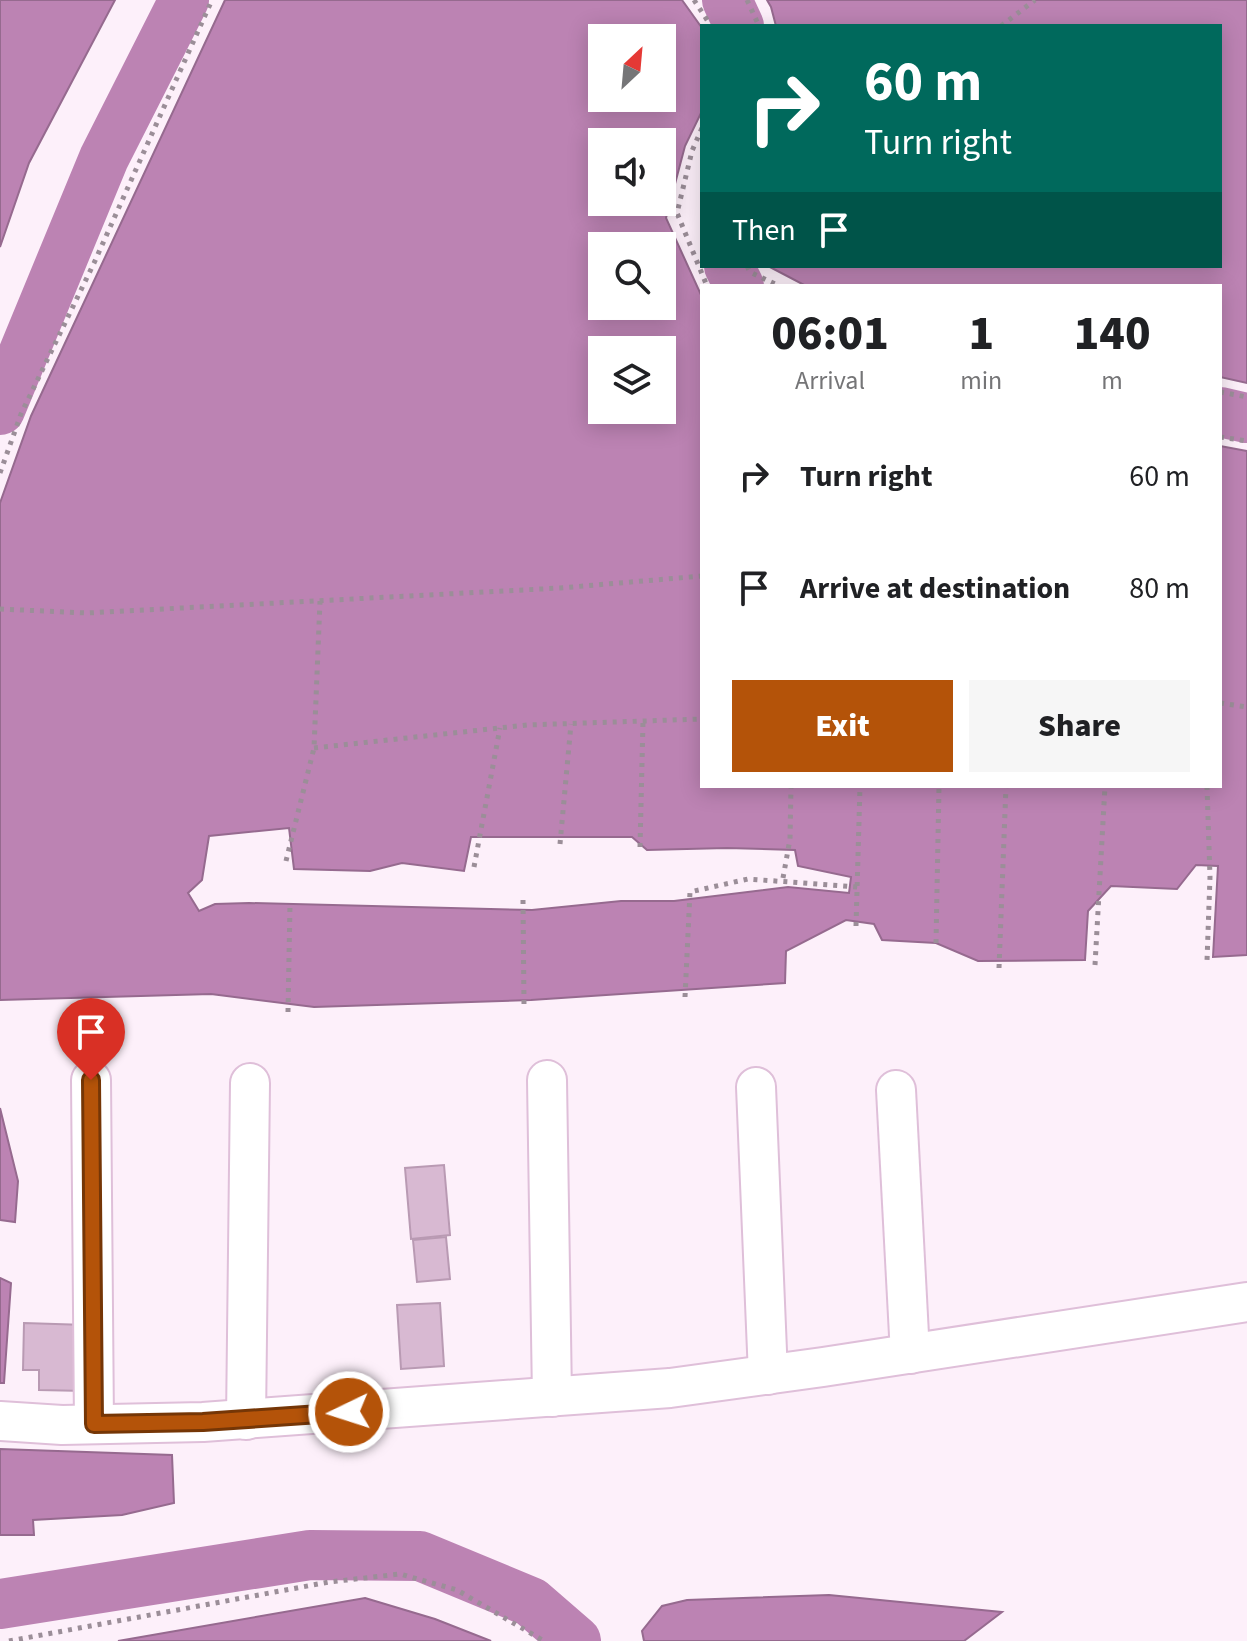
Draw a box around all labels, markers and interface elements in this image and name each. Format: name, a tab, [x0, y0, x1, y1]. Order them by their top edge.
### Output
north arrow	[588, 24, 676, 112]
map controls	[588, 24, 676, 424]
text: 60 m	[864, 43, 982, 122]
icon: right	[732, 56, 836, 160]
text: Turn right	[864, 117, 1012, 168]
button: sound	[588, 128, 676, 216]
icon: arrive	[812, 208, 856, 252]
text: Then	[732, 209, 796, 252]
button: search	[588, 232, 676, 320]
text: 06:01	[771, 300, 889, 368]
text: 1	[968, 300, 994, 368]
text: 140	[1074, 300, 1151, 368]
button: layers	[588, 336, 676, 424]
text: Arrival	[795, 362, 865, 399]
text: min	[960, 362, 1002, 399]
text: m	[1101, 362, 1123, 399]
icon: right	[732, 454, 776, 498]
text: Turn right	[800, 455, 932, 498]
text: 60 m	[1129, 455, 1190, 498]
icon: arrive	[732, 566, 776, 610]
text: Arrive at destination	[800, 567, 1070, 610]
text: 80 m	[1129, 567, 1190, 610]
button: Exit	[732, 680, 953, 772]
button: Share	[969, 680, 1190, 772]
pin	[57, 998, 125, 1080]
icon: arrive	[69, 1010, 113, 1054]
position arrow	[307, 1370, 391, 1454]

